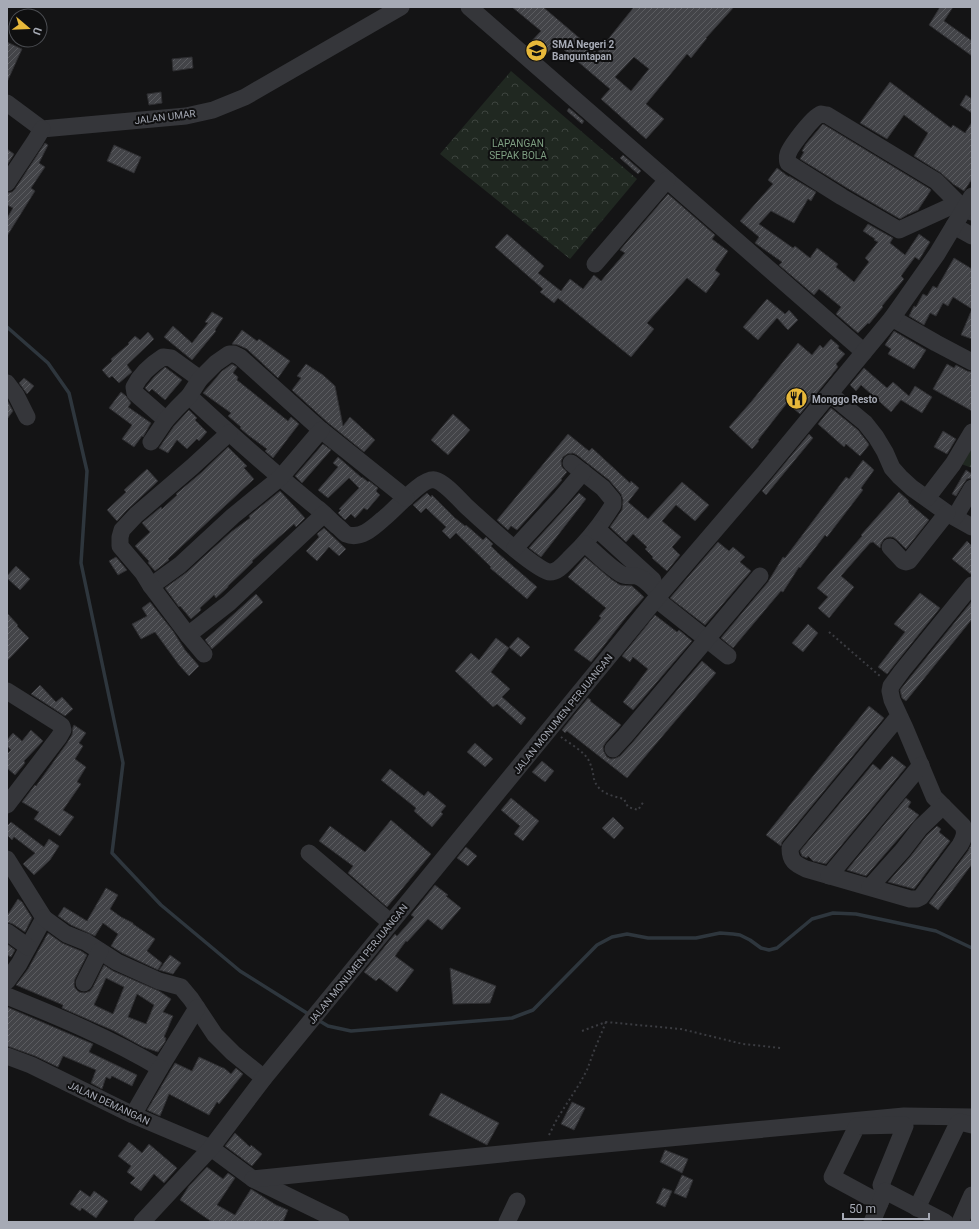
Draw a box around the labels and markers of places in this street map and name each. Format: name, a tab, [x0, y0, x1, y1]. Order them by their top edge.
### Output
school or university icon: SMA Negeri 2 Banguntapan	[524, 37, 550, 63]
place label: SMA Negeri 2 Banguntapan	[552, 39, 615, 62]
restaurant icon: Monggo Resto	[783, 386, 809, 412]
place label: Monggo Resto	[812, 394, 878, 405]

